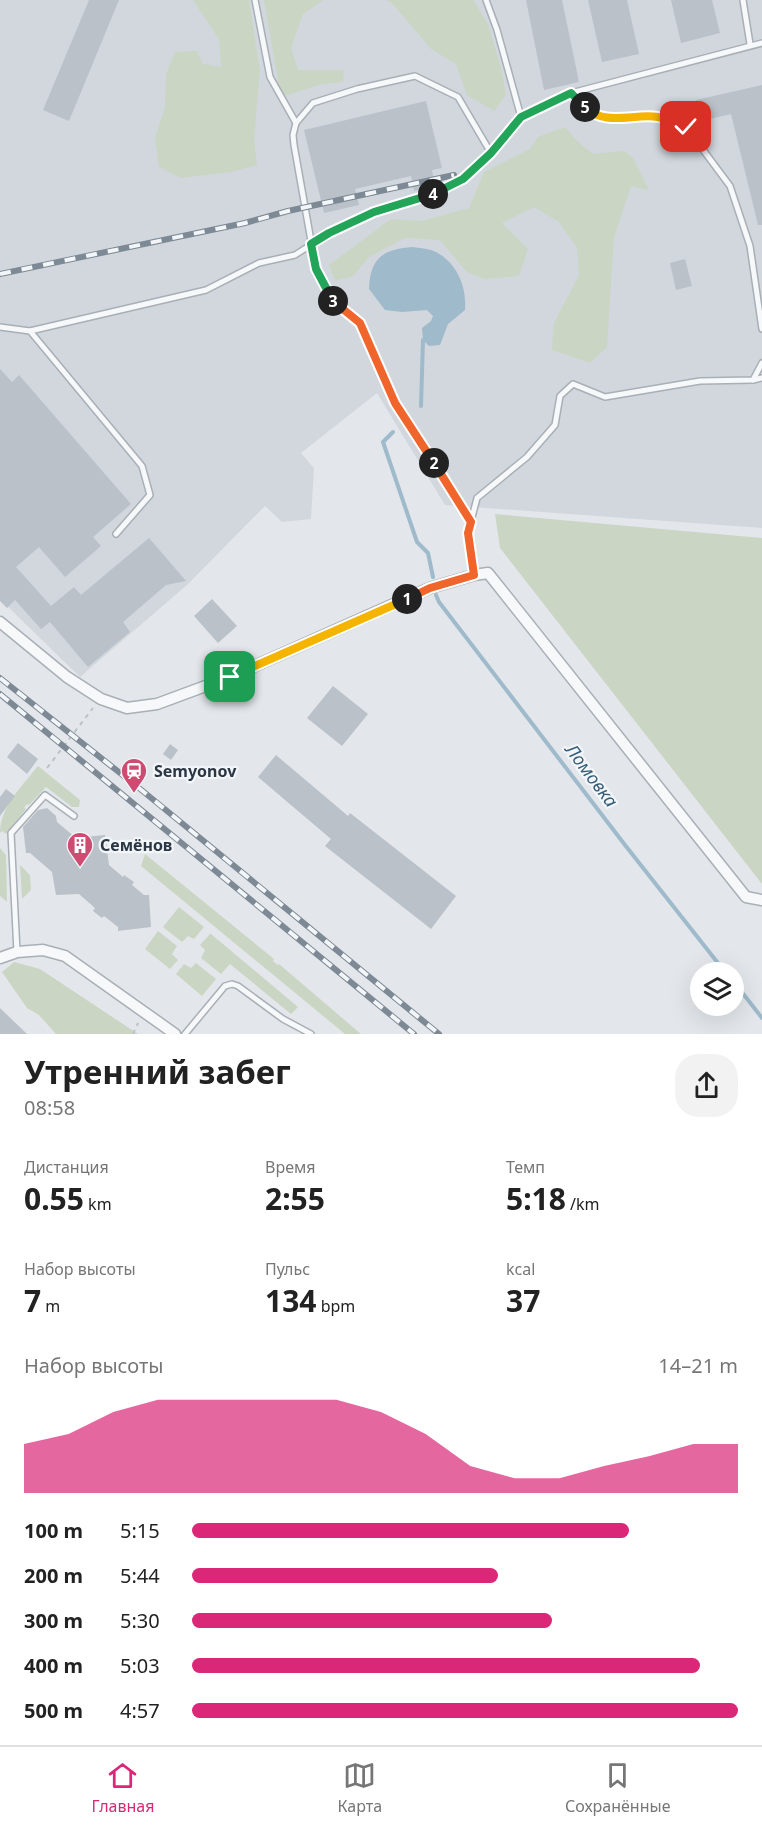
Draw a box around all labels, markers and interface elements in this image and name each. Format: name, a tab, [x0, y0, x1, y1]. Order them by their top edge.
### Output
pin: 5	[570, 92, 600, 122]
text: 5	[580, 96, 590, 118]
pin	[660, 101, 711, 152]
icon: check	[669, 110, 702, 143]
pin: 4	[418, 179, 448, 209]
text: 4	[428, 183, 438, 205]
pin: 3	[318, 286, 348, 316]
text: 3	[328, 290, 338, 312]
pin: 2	[419, 448, 449, 478]
text: 2	[429, 452, 439, 474]
pin: 1	[392, 584, 422, 614]
text: 1	[402, 588, 412, 610]
pin	[204, 651, 255, 702]
icon: arrive	[213, 660, 246, 693]
water label: Ломовка	[560, 737, 624, 812]
station icon: Semyonov	[119, 756, 149, 794]
place label: Semyonov	[154, 760, 237, 782]
building icon: Семёнов	[65, 830, 95, 868]
place label: Семёнов	[100, 834, 172, 856]
map controls	[690, 962, 744, 1016]
button: layers	[690, 962, 744, 1016]
text: Утренний забег	[24, 1049, 291, 1094]
button: share	[675, 1054, 738, 1117]
text: 08:58	[24, 1094, 75, 1121]
text: Дистанция	[24, 1156, 109, 1178]
text: Время	[265, 1156, 315, 1178]
text: Темп	[506, 1156, 545, 1178]
text: 0.55	[24, 1178, 84, 1219]
text: 2:55	[265, 1178, 325, 1219]
text: 5:18	[506, 1178, 566, 1219]
text: km	[84, 1193, 112, 1215]
text: /km	[566, 1193, 600, 1215]
text: Набор высоты	[24, 1258, 136, 1280]
text: Пульс	[265, 1258, 310, 1280]
text: kcal	[506, 1258, 535, 1280]
text: 7	[24, 1280, 41, 1321]
text: 134	[265, 1280, 316, 1321]
text: 37	[506, 1280, 540, 1321]
text: m	[41, 1295, 60, 1317]
text: bpm	[316, 1295, 355, 1317]
text: Набор высоты	[24, 1352, 163, 1379]
text: 14–21 m	[658, 1352, 738, 1379]
text: 100 m	[24, 1517, 83, 1544]
text: 5:15	[120, 1517, 160, 1544]
text: 200 m	[24, 1562, 83, 1589]
text: 5:44	[120, 1562, 160, 1589]
text: 300 m	[24, 1607, 83, 1634]
text: 5:30	[120, 1607, 160, 1634]
text: 400 m	[24, 1652, 83, 1679]
text: 5:03	[120, 1652, 160, 1679]
text: 500 m	[24, 1697, 83, 1724]
text: 4:57	[120, 1697, 160, 1724]
tab: Главная	[91, 1759, 154, 1817]
tab: Карта	[337, 1759, 382, 1817]
tab: Сохранённые	[565, 1759, 670, 1817]

